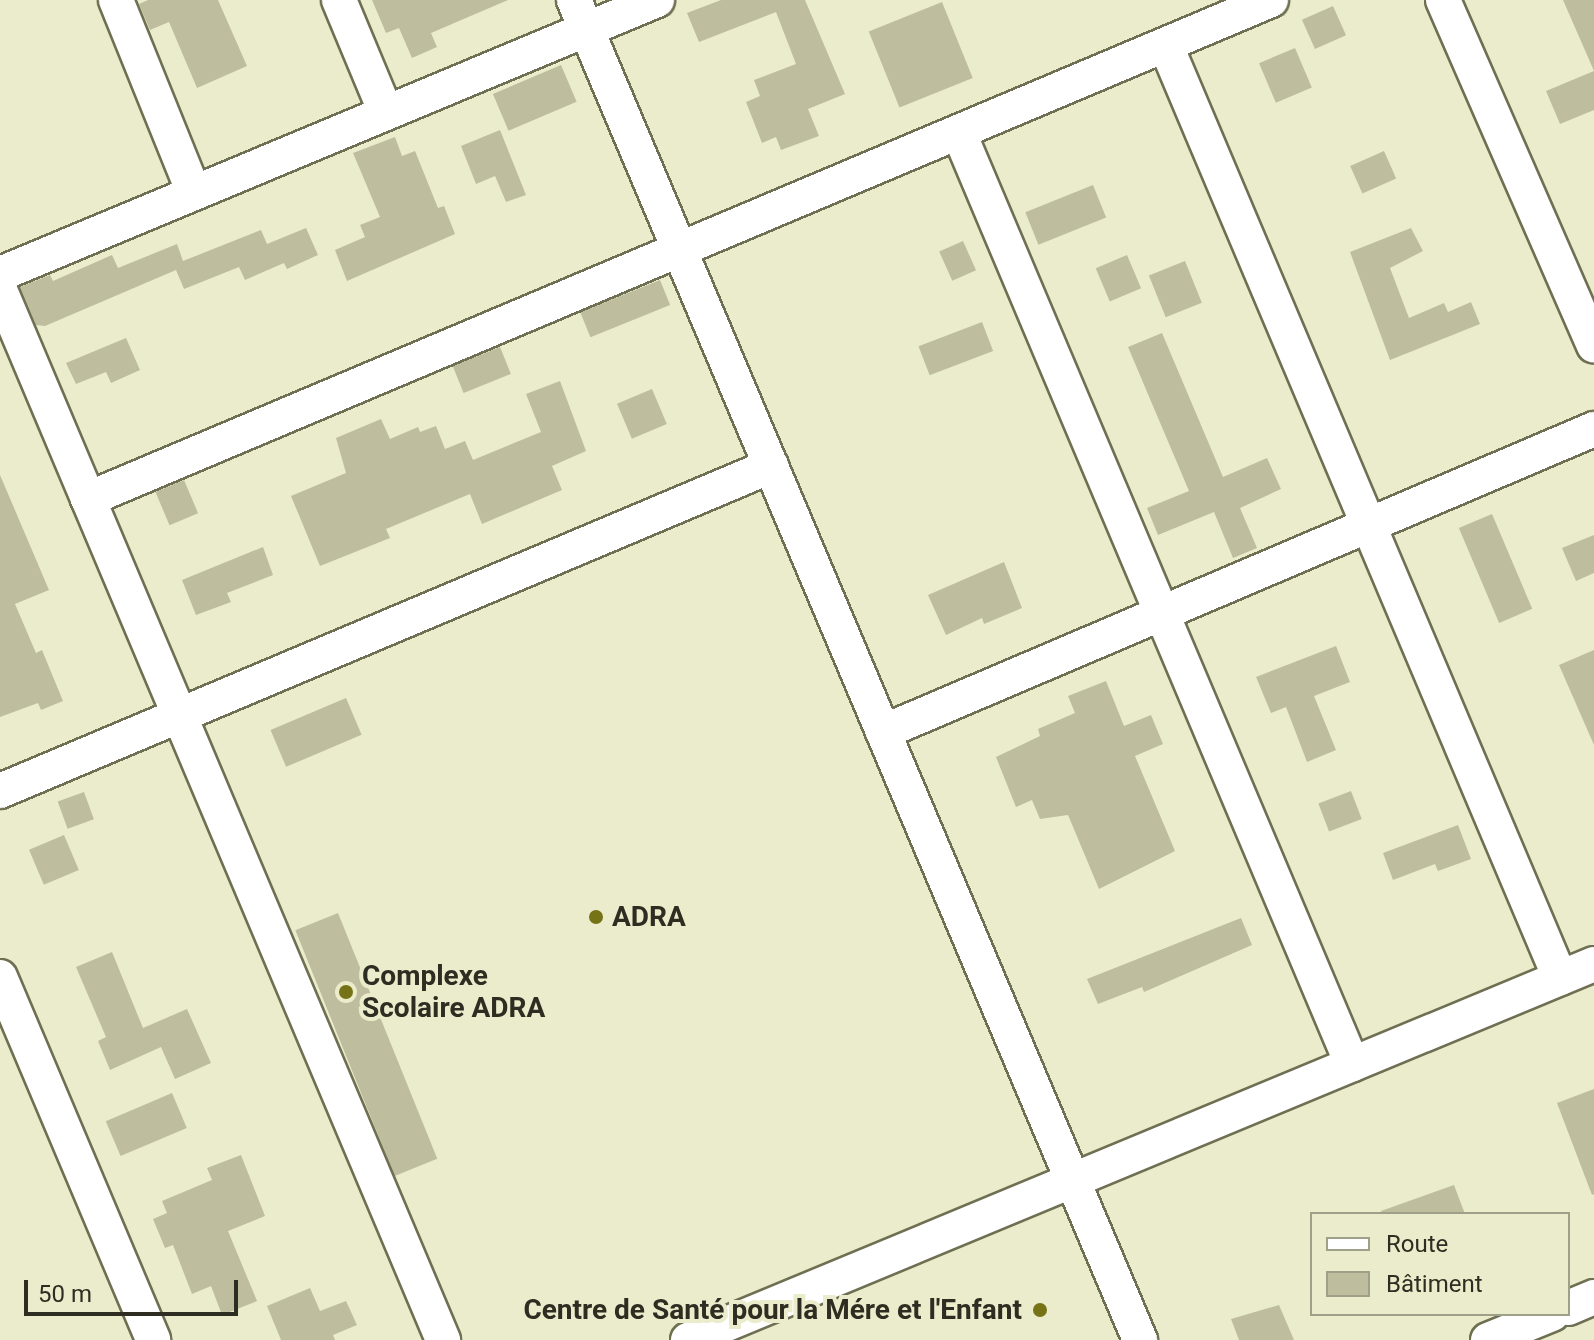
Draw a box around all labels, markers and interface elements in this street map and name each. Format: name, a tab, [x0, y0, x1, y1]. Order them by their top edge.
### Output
place label: ADRA	[612, 900, 686, 934]
marker: ADRA	[587, 908, 605, 926]
place label: Complexe Scolaire ADRA	[362, 959, 545, 1025]
marker: Complexe Scolaire ADRA	[337, 983, 355, 1001]
legend	[1310, 1212, 1570, 1316]
text: Route	[1386, 1230, 1448, 1258]
scale bar	[28, 1264, 242, 1314]
text: Bâtiment	[1386, 1270, 1483, 1298]
text: 50 m	[38, 1280, 92, 1308]
place label: Centre de Santé pour la Mére et l'Enfant	[523, 1293, 1022, 1327]
marker: Centre de Santé pour la Mére et l'Enfant	[1029, 1299, 1051, 1321]

